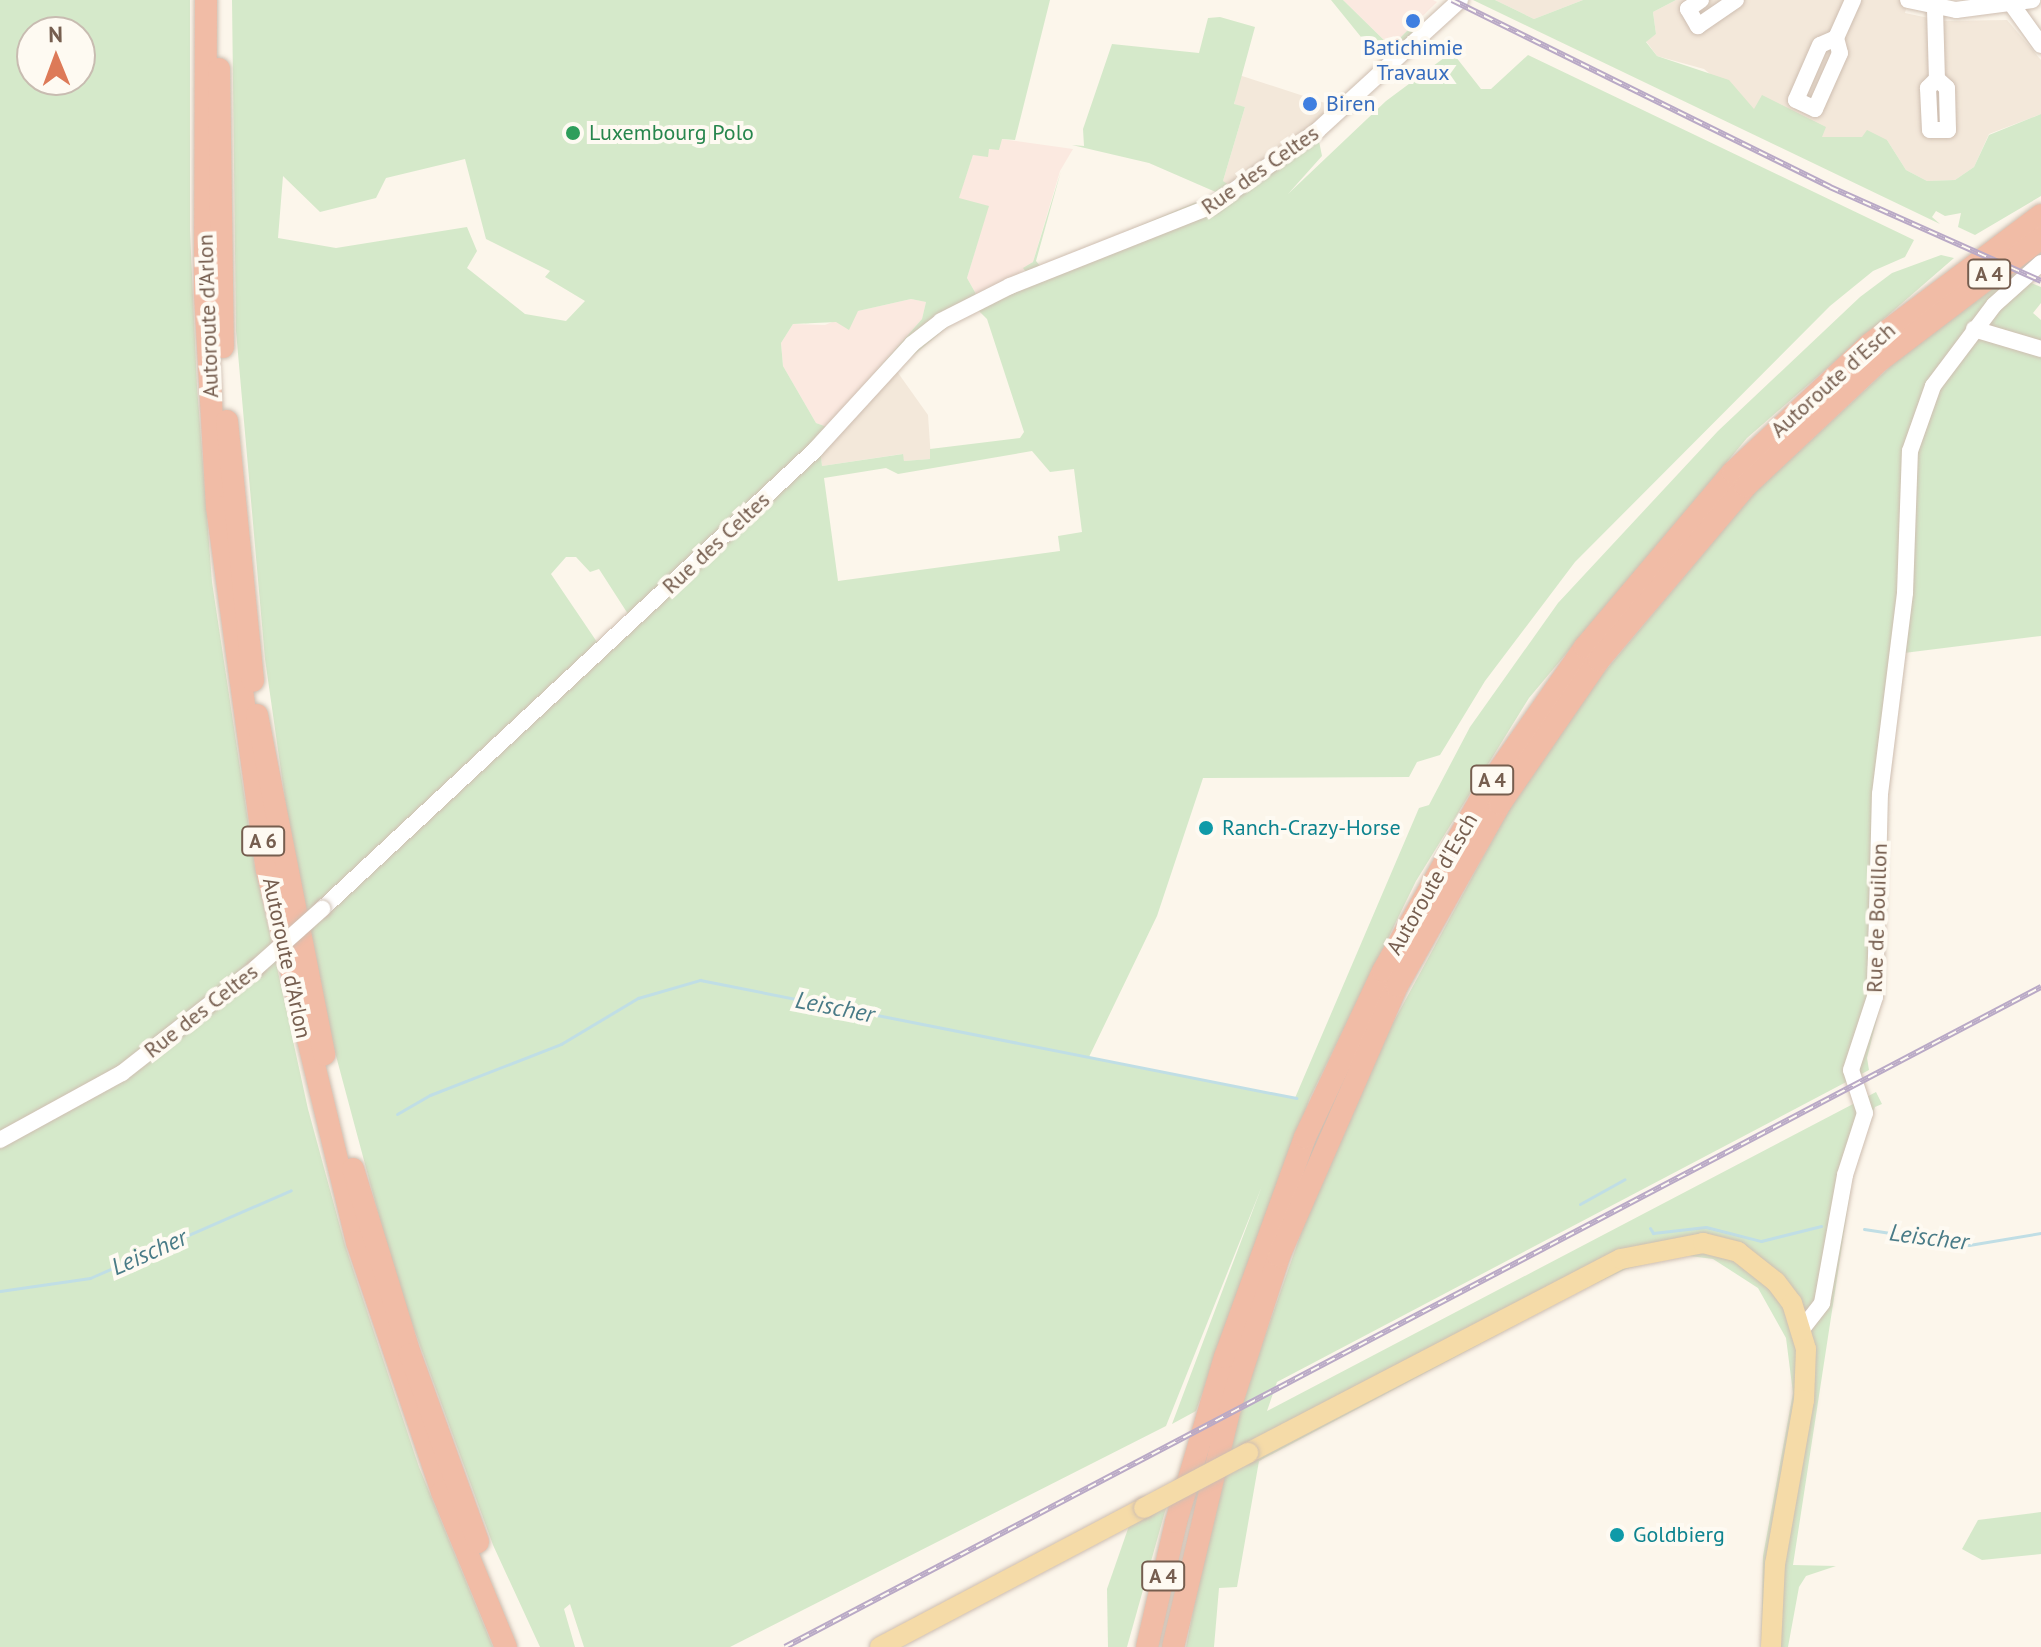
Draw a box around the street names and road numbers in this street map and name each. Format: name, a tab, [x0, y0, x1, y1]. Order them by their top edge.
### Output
street label: Rue des Celtes	[1196, 120, 1324, 220]
street label: Autoroute d'Arlon	[192, 234, 224, 398]
road number: A 4	[1965, 258, 2013, 290]
street label: Autoroute d'Esch	[1765, 317, 1901, 443]
street label: Rue des Celtes	[657, 487, 775, 599]
road number: A 4	[1468, 764, 1516, 796]
street label: Autoroute d'Esch	[1381, 809, 1483, 959]
road number: A 6	[239, 825, 287, 857]
street label: Rue de Bouillon	[1861, 843, 1893, 993]
street label: Autoroute d'Arlon	[257, 875, 317, 1041]
street label: Rue des Celtes	[139, 958, 263, 1064]
road number: A 4	[1139, 1560, 1187, 1592]

